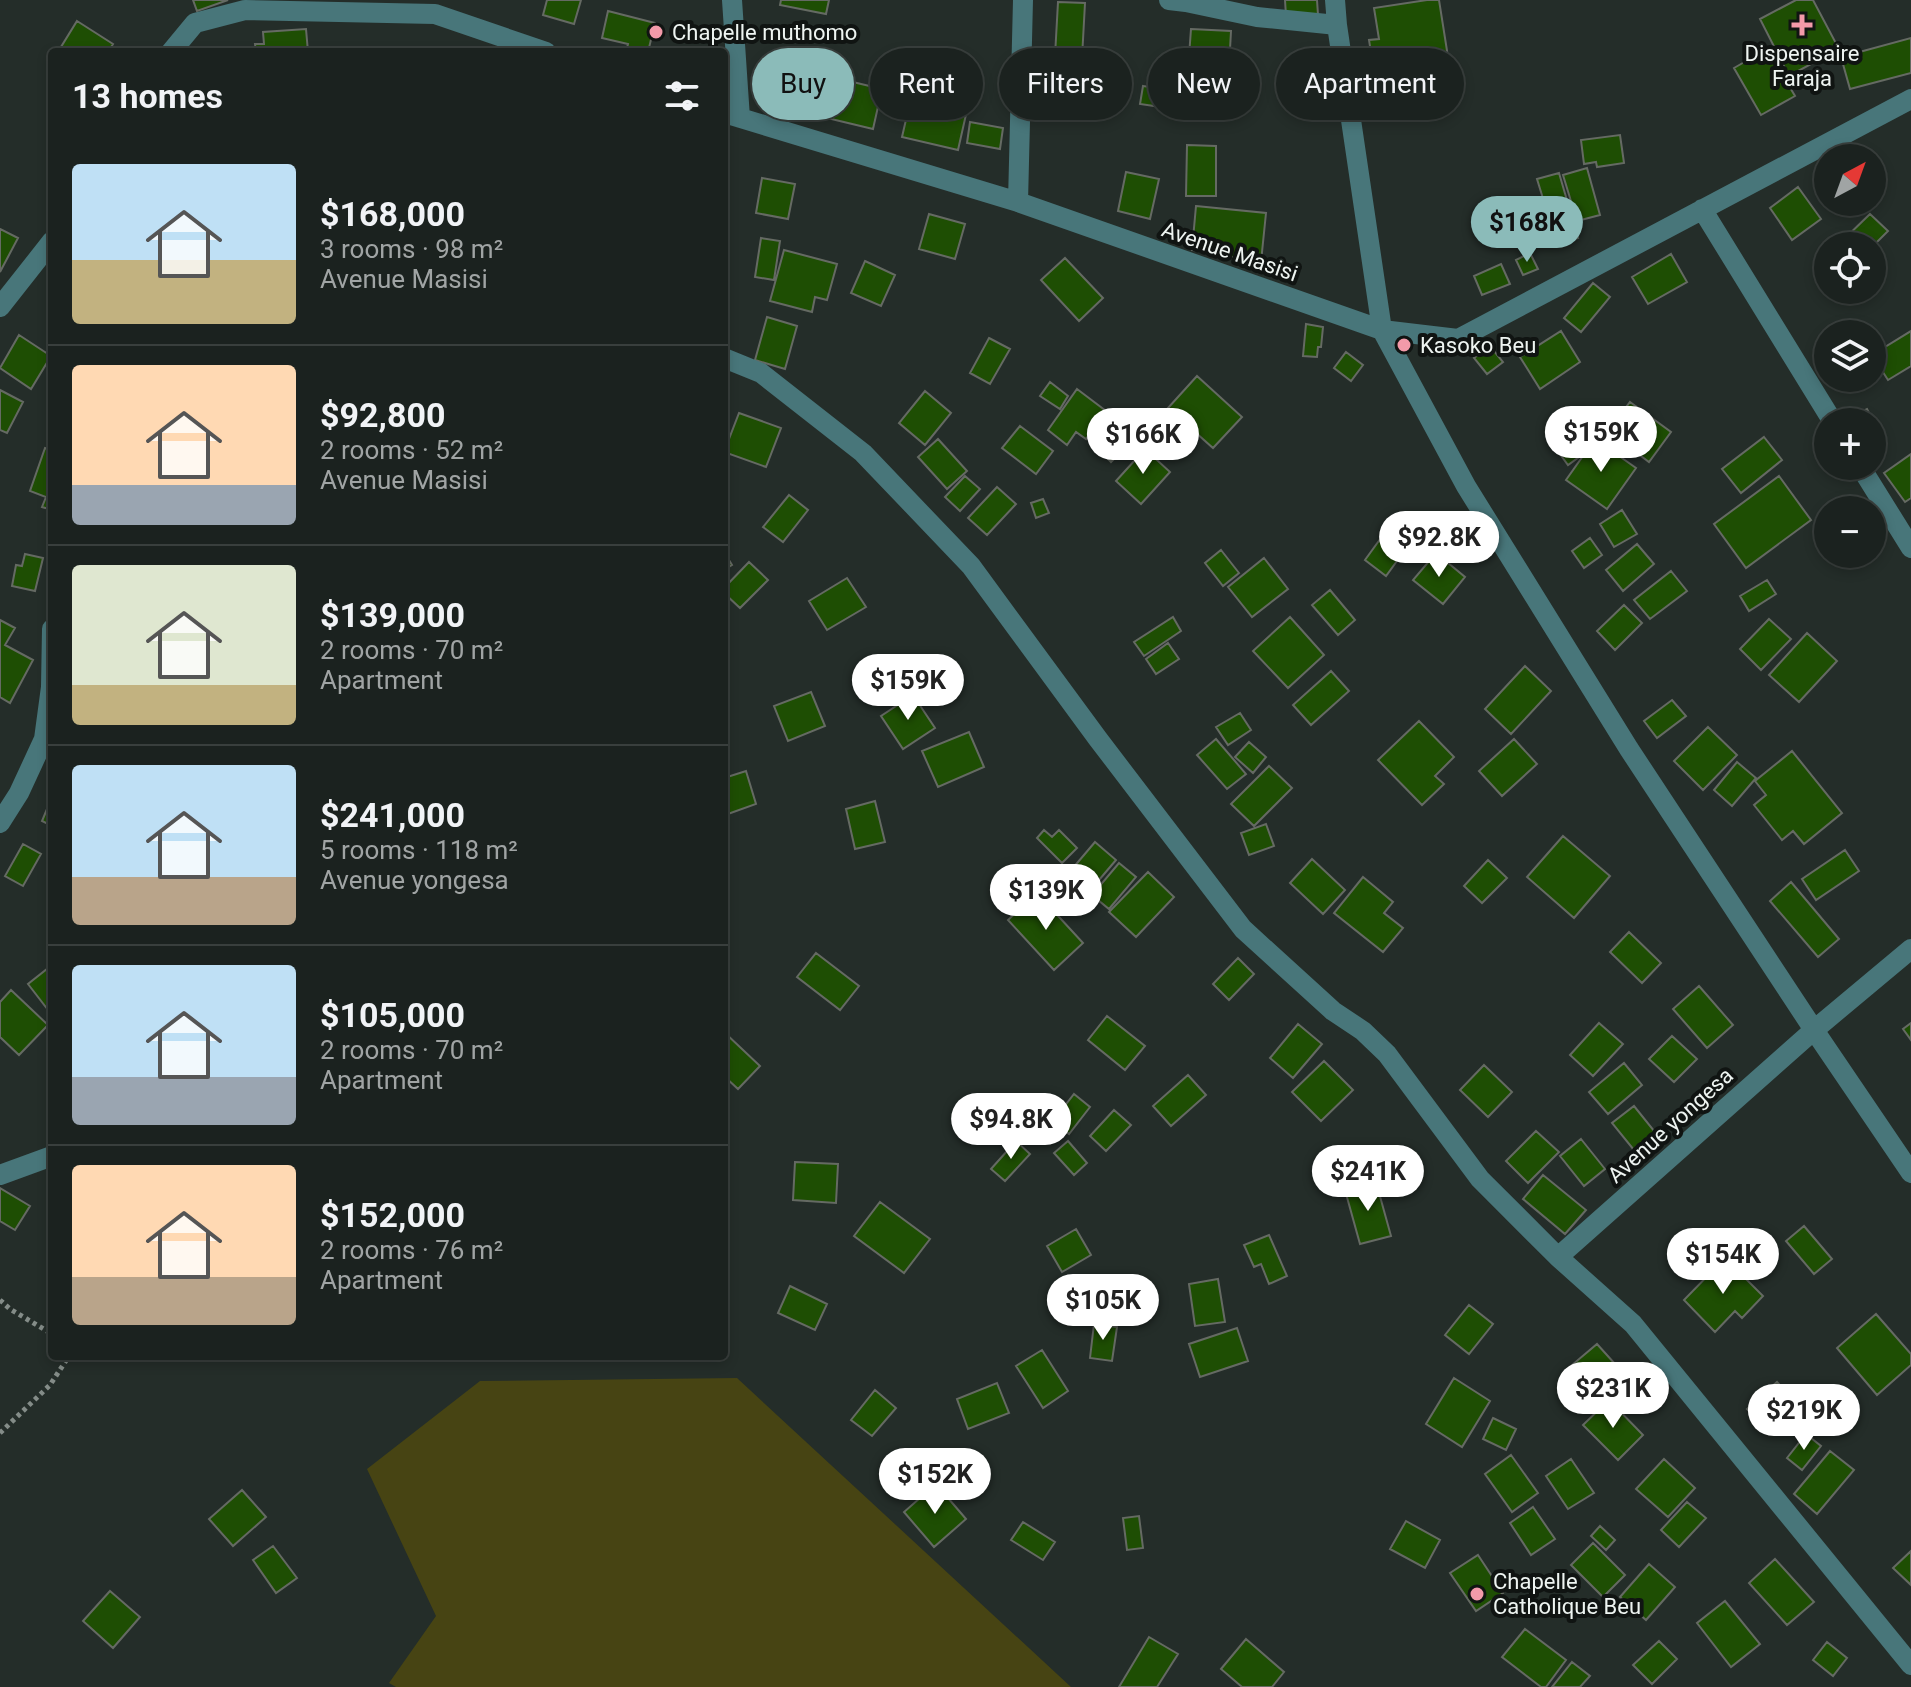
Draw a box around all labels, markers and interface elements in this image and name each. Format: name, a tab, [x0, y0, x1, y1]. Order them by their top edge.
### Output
marker: Dispensaire Faraja	[1791, 14, 1813, 36]
place label: Chapelle muthomo	[672, 20, 857, 45]
marker: Chapelle muthomo	[647, 23, 665, 41]
place label: Dispensaire Faraja	[1745, 41, 1859, 91]
chip: Buy	[752, 48, 854, 120]
chip: Rent	[870, 48, 983, 120]
chip: Filters	[999, 48, 1132, 120]
chip: New	[1148, 48, 1260, 120]
chip: Apartment	[1276, 48, 1464, 120]
icon: filters	[660, 74, 704, 118]
text: 13 homes	[72, 76, 223, 116]
north arrow	[1814, 144, 1886, 216]
map controls	[1814, 144, 1886, 568]
text: $168,000	[320, 194, 465, 234]
icon: home	[136, 196, 232, 292]
pin: $168K	[1471, 196, 1583, 264]
text: $168K	[1489, 207, 1565, 237]
street label: Avenue Masisi	[1159, 217, 1301, 286]
button: locate	[1814, 232, 1886, 304]
text: 3 rooms · 98 m²	[320, 234, 503, 264]
text: Avenue Masisi	[320, 264, 488, 294]
button: layers	[1814, 320, 1886, 392]
place label: Kasoko Beu	[1420, 333, 1536, 358]
marker: Kasoko Beu	[1395, 336, 1413, 354]
text: $92,800	[320, 395, 445, 435]
icon: home	[136, 397, 232, 493]
pin: $159K	[1545, 406, 1657, 474]
pin: $166K	[1087, 408, 1199, 476]
button: +	[1814, 408, 1886, 480]
text: $159K	[1563, 417, 1639, 447]
text: $166K	[1105, 419, 1181, 449]
text: 2 rooms · 52 m²	[320, 435, 503, 465]
text: Avenue Masisi	[320, 465, 488, 495]
button: −	[1814, 496, 1886, 568]
pin: $92.8K	[1374, 511, 1504, 579]
text: $92.8K	[1397, 522, 1481, 552]
text: $139,000	[320, 595, 465, 635]
icon: home	[136, 597, 232, 693]
text: 2 rooms · 70 m²	[320, 635, 503, 665]
pin: $159K	[852, 654, 964, 722]
text: Apartment	[320, 665, 443, 695]
text: $159K	[870, 665, 946, 695]
text: $241,000	[320, 795, 465, 835]
icon: home	[136, 797, 232, 893]
text: 5 rooms · 118 m²	[320, 835, 518, 865]
pin: $139K	[990, 864, 1102, 932]
text: Avenue yongesa	[320, 865, 509, 895]
text: $139K	[1008, 875, 1084, 905]
text: $105,000	[320, 995, 465, 1035]
icon: home	[136, 997, 232, 1093]
text: 2 rooms · 70 m²	[320, 1035, 503, 1065]
street label: Avenue yongesa	[1603, 1063, 1738, 1188]
text: Apartment	[320, 1065, 443, 1095]
pin: $94.8K	[946, 1093, 1076, 1161]
text: $94.8K	[969, 1104, 1053, 1134]
pin: $241K	[1312, 1145, 1424, 1213]
text: $241K	[1330, 1156, 1406, 1186]
text: $152,000	[320, 1195, 465, 1235]
icon: home	[136, 1197, 232, 1293]
pin: $154K	[1667, 1228, 1779, 1296]
text: 2 rooms · 76 m²	[320, 1235, 503, 1265]
text: $154K	[1685, 1239, 1761, 1269]
text: Apartment	[320, 1265, 443, 1295]
pin: $105K	[1047, 1274, 1159, 1342]
text: $105K	[1065, 1285, 1141, 1315]
pin: $231K	[1557, 1362, 1669, 1430]
text: $231K	[1575, 1373, 1651, 1403]
pin: $219K	[1748, 1384, 1860, 1452]
text: $219K	[1766, 1395, 1842, 1425]
pin: $152K	[879, 1448, 991, 1516]
text: $152K	[897, 1459, 973, 1489]
place label: Chapelle Catholique Beu	[1493, 1569, 1641, 1619]
marker: Chapelle Catholique Beu	[1468, 1585, 1486, 1603]

